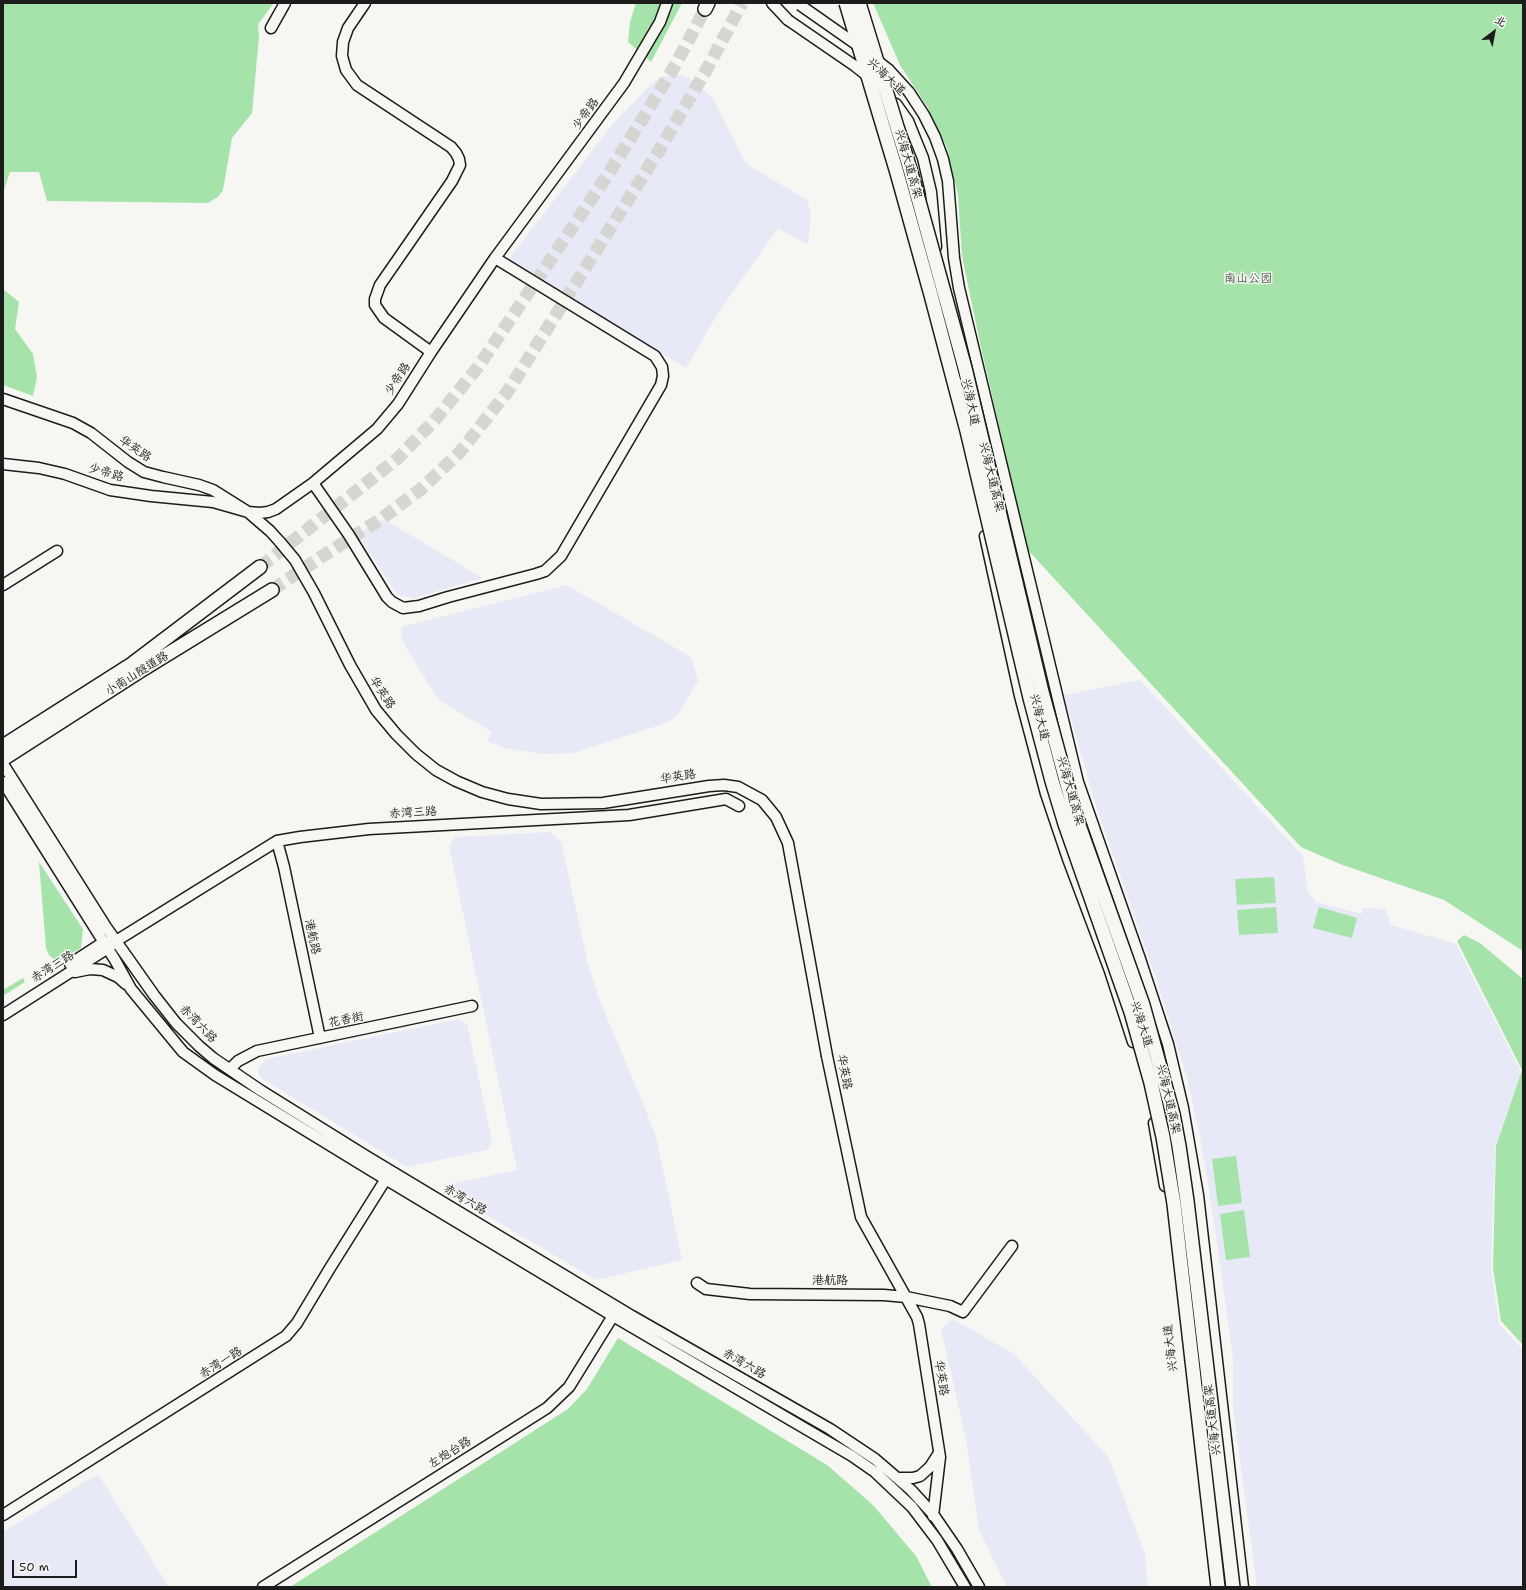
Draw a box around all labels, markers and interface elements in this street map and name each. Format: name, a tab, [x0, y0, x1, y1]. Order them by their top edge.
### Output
north arrow	[1474, 12, 1514, 52]
text: 北	[1492, 12, 1509, 31]
street label: 兴海大道	[864, 55, 908, 99]
street label: 少帝路	[570, 95, 602, 133]
street label: 兴海大道高架	[891, 127, 925, 201]
park label: 南山公园	[1224, 272, 1272, 286]
street label: 少帝路	[382, 360, 414, 398]
street label: 兴海大道	[958, 377, 982, 427]
street label: 华英路	[116, 433, 154, 465]
street label: 兴海大道高架	[975, 440, 1007, 514]
street label: 少帝路	[87, 461, 125, 485]
street label: 小南山隧道路	[103, 649, 171, 699]
street label: 华英路	[366, 674, 398, 712]
street label: 兴海大道	[1026, 692, 1052, 742]
street label: 兴海大道高架	[1053, 754, 1087, 828]
street label: 华英路	[659, 767, 697, 787]
street label: 赤湾三路	[389, 805, 437, 821]
street label: 港航路	[301, 918, 323, 956]
street label: 赤湾三路	[29, 948, 77, 986]
street label: 兴海大道	[1127, 999, 1155, 1049]
street label: 赤湾六路	[176, 1002, 220, 1046]
street label: 花香街	[327, 1009, 365, 1031]
street label: 华英路	[833, 1053, 855, 1091]
street label: 兴海大道高架	[1153, 1062, 1183, 1136]
street label: 赤湾六路	[441, 1181, 489, 1219]
street label: 港航路	[812, 1274, 848, 1288]
street label: 兴海大道	[1161, 1323, 1181, 1373]
street label: 赤湾一路	[197, 1344, 245, 1382]
street label: 赤湾六路	[720, 1346, 768, 1382]
street label: 华英路	[931, 1359, 951, 1397]
street label: 兴海大道高架	[1201, 1383, 1225, 1457]
street label: 左炮台路	[426, 1434, 474, 1472]
scale bar	[14, 1552, 79, 1578]
text: 50 m	[19, 1559, 49, 1575]

